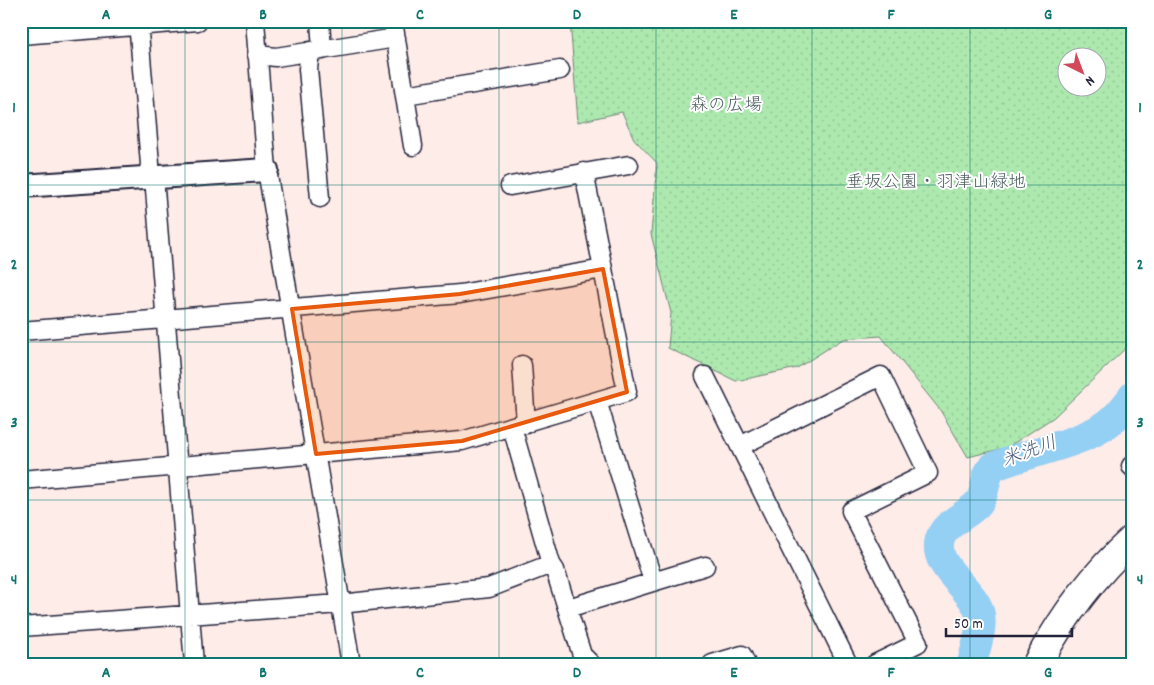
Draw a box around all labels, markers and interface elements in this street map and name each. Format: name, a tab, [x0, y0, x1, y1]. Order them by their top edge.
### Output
text: A	[102, 4, 111, 27]
text: B	[259, 4, 267, 27]
text: C	[416, 4, 424, 27]
text: D	[573, 4, 582, 27]
text: E	[730, 4, 738, 27]
text: F	[887, 4, 895, 27]
text: G	[1044, 4, 1052, 27]
north arrow	[1056, 48, 1106, 98]
text: N	[1080, 70, 1099, 90]
park label: 森の広場	[690, 94, 762, 119]
text: 1	[12, 97, 16, 120]
text: 1	[1138, 97, 1142, 120]
park label: 垂坂公園・羽津山緑地	[846, 171, 1026, 196]
text: 2	[11, 254, 18, 277]
text: 2	[1137, 254, 1144, 277]
text: 3	[10, 412, 18, 435]
text: 3	[1136, 412, 1144, 435]
water label: 米洗川	[999, 431, 1061, 475]
text: 4	[11, 569, 17, 592]
text: 4	[1137, 569, 1143, 592]
scale bar	[946, 605, 1073, 637]
text: 50 m	[954, 614, 983, 636]
text: A	[102, 662, 111, 685]
text: B	[259, 662, 267, 685]
text: C	[416, 662, 424, 685]
text: D	[573, 662, 582, 685]
text: E	[730, 662, 738, 685]
text: F	[887, 662, 895, 685]
text: G	[1044, 662, 1052, 685]

